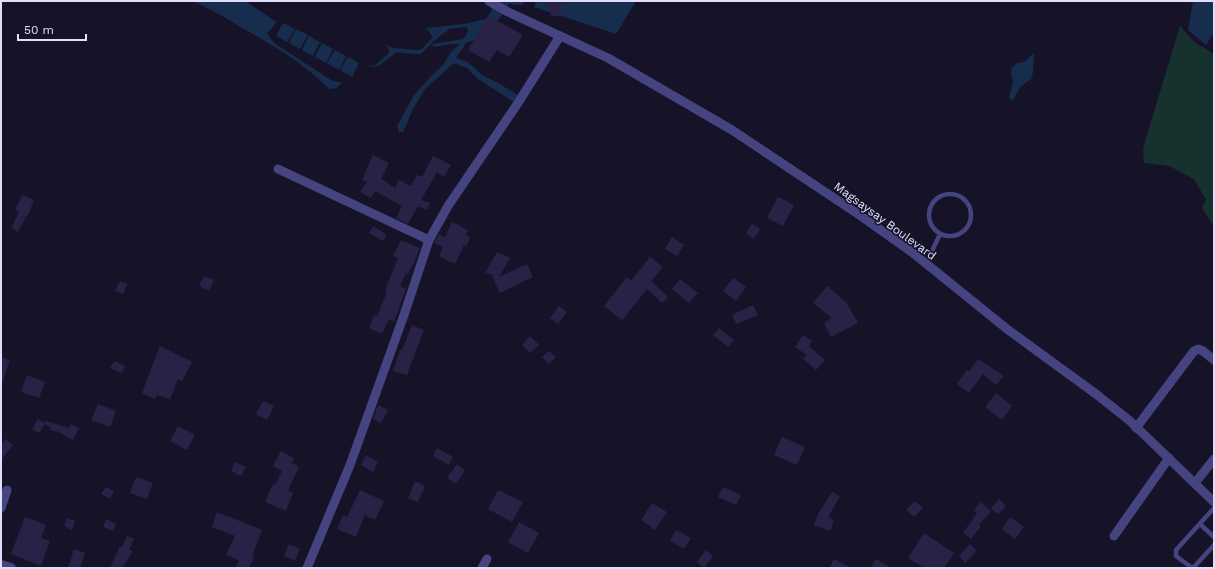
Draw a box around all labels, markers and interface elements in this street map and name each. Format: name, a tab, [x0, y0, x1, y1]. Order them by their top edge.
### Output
scale bar	[18, 16, 86, 42]
text: 50 m	[24, 23, 54, 37]
street label: Magsaysay Boulevard	[831, 179, 939, 263]

